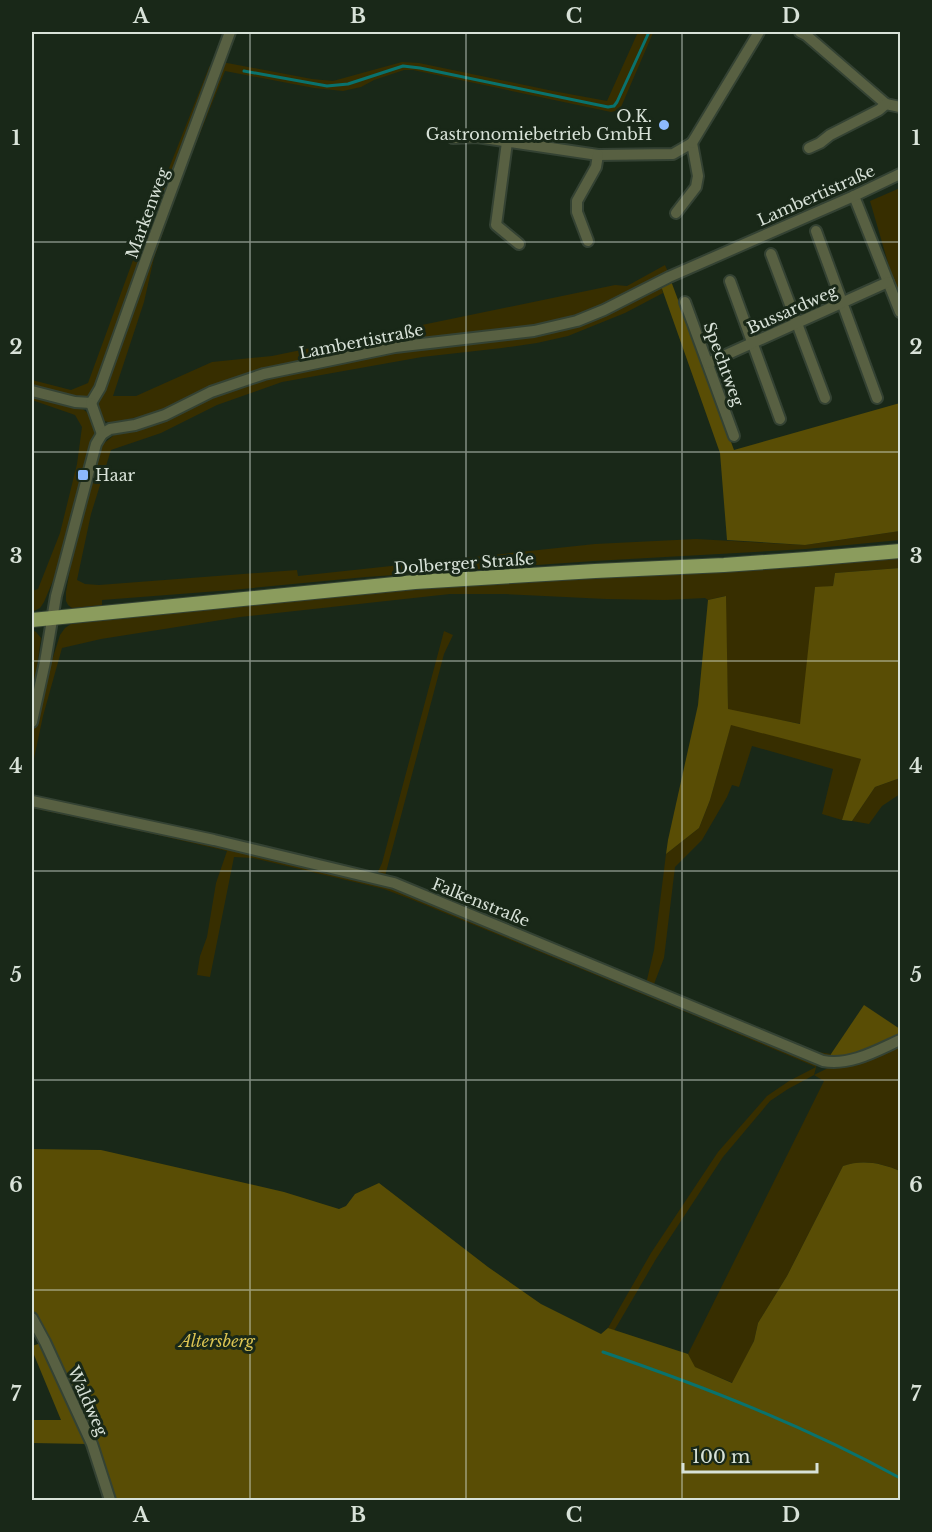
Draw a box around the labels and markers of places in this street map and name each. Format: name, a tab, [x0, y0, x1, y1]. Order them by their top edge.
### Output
place label: O.K. Gastronomiebetrieb GmbH	[426, 106, 652, 144]
marker: O.K. Gastronomiebetrieb GmbH	[657, 118, 671, 132]
place label: Haar	[95, 465, 136, 485]
marker: Haar	[76, 468, 90, 482]

